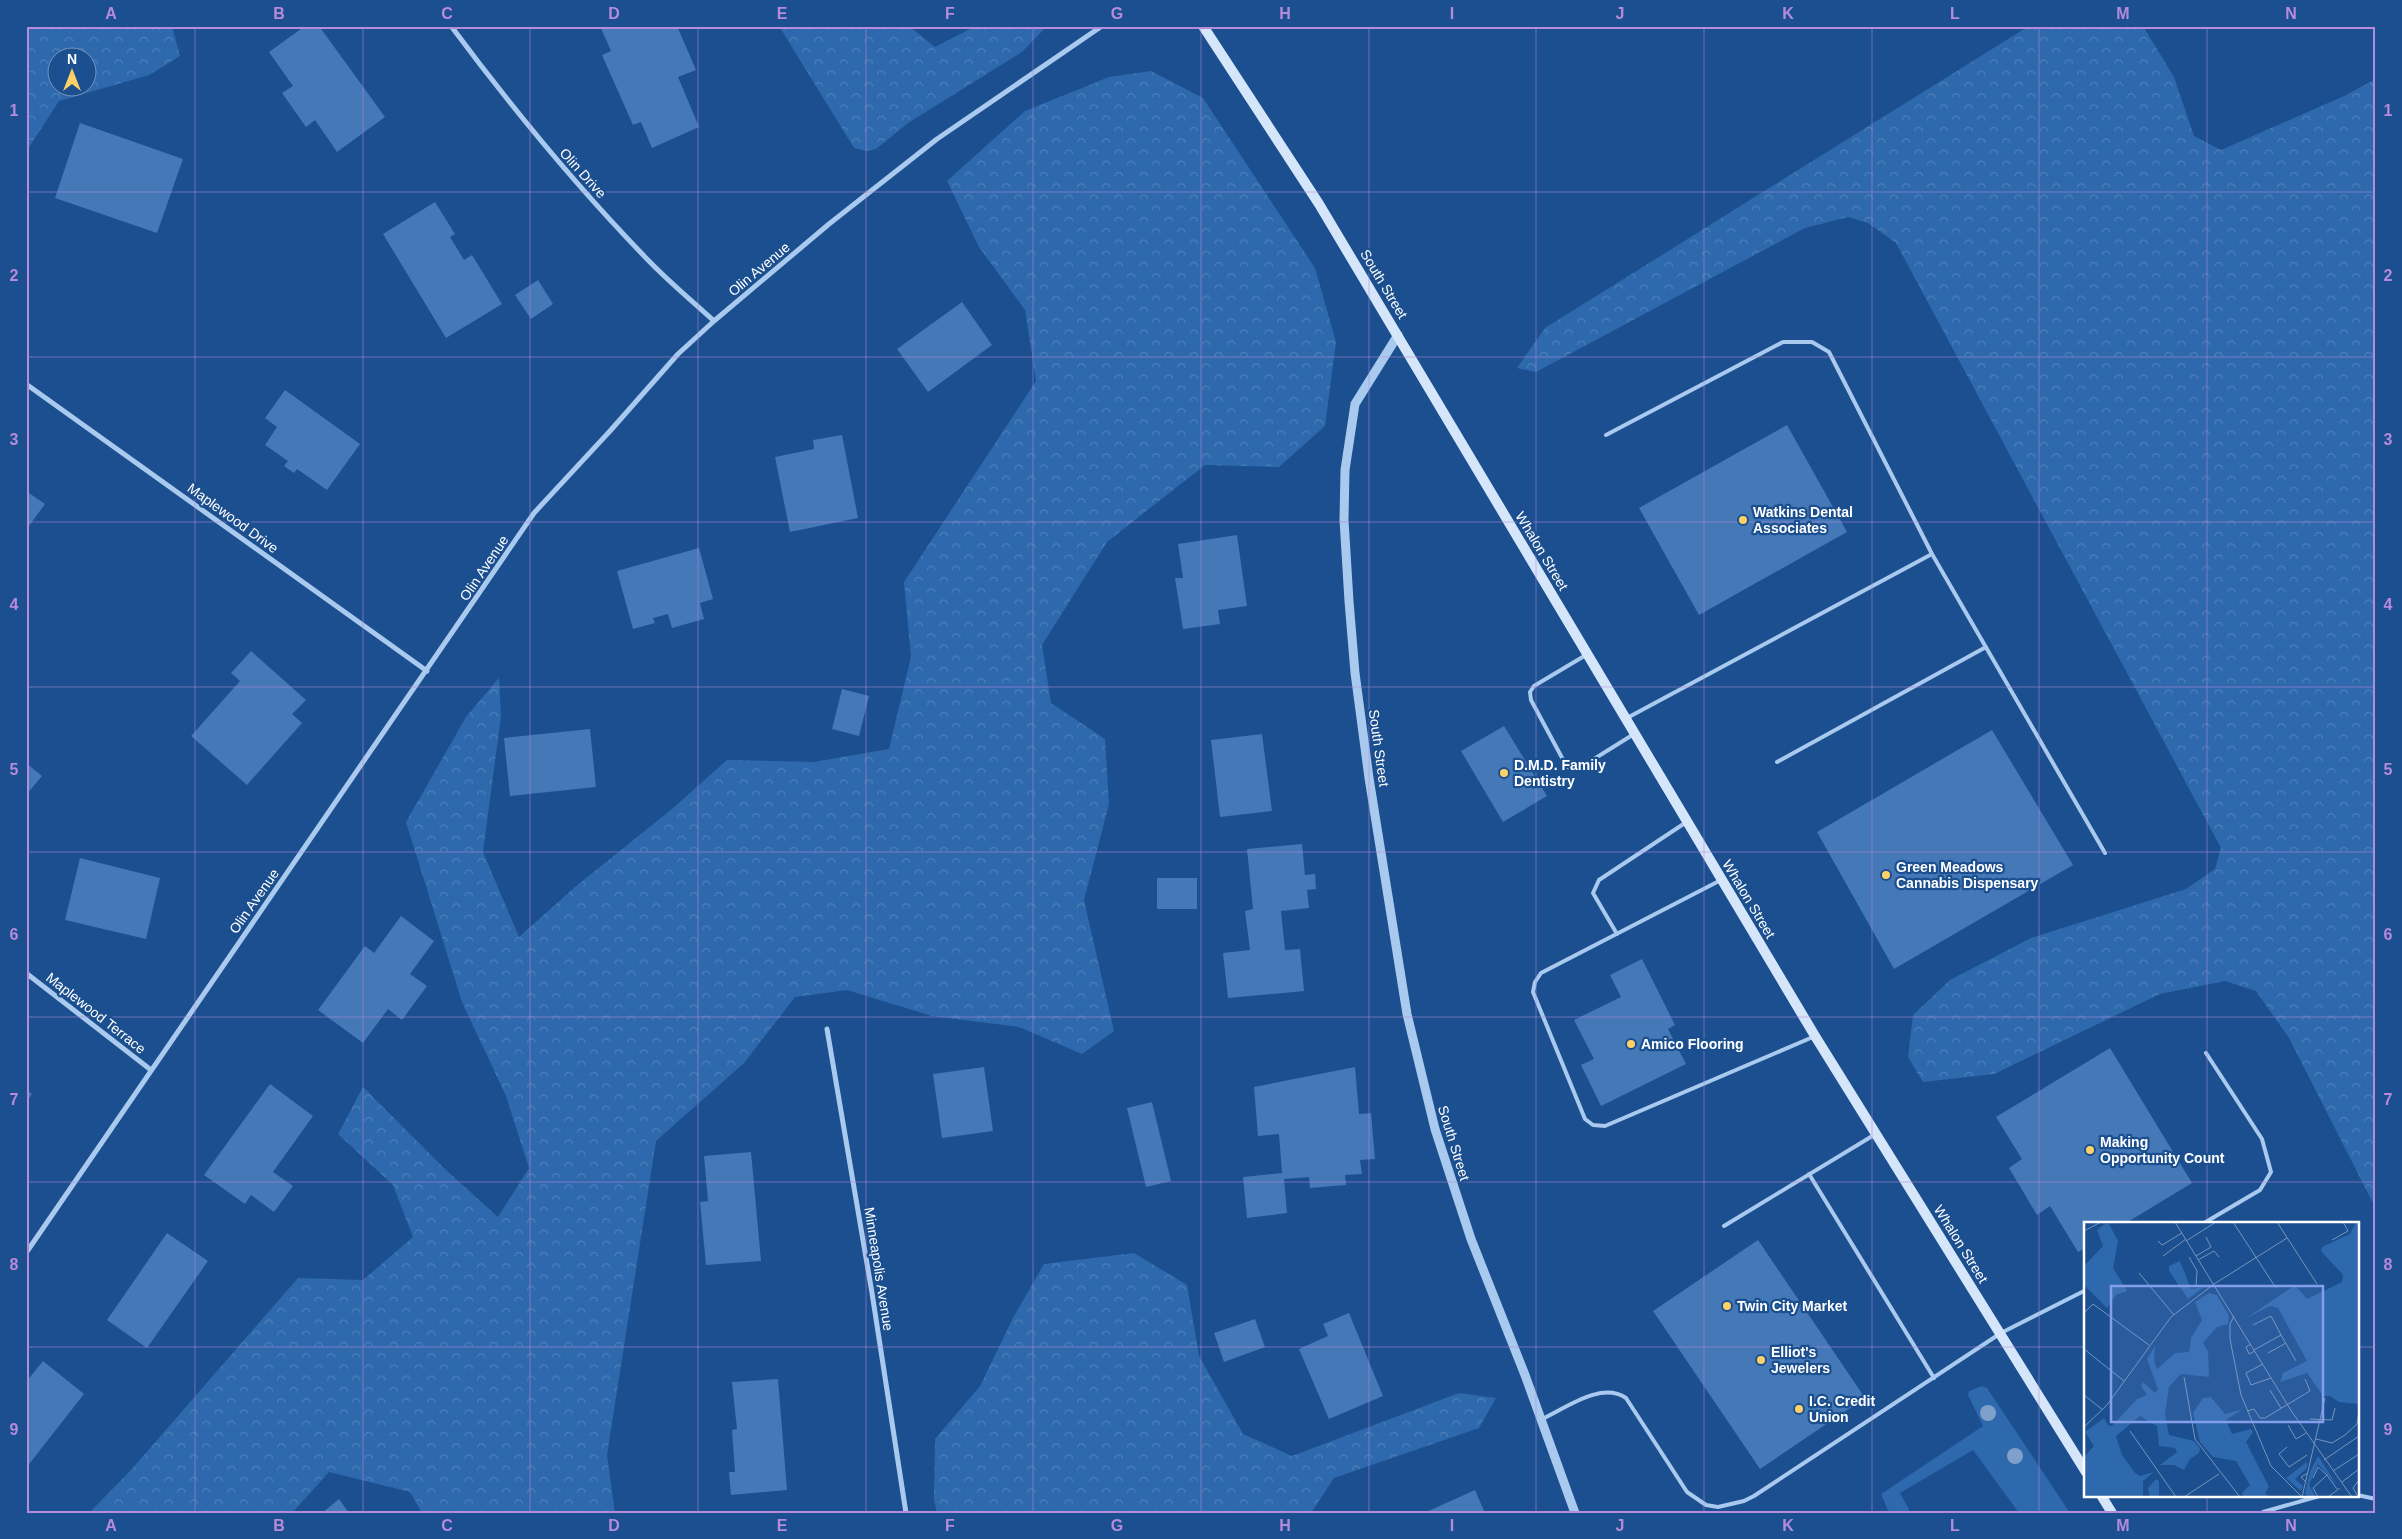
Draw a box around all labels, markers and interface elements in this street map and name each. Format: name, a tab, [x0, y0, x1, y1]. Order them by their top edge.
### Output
text: A	[105, 5, 117, 22]
text: B	[273, 5, 285, 22]
text: C	[441, 5, 453, 22]
text: D	[608, 5, 620, 22]
text: E	[777, 5, 788, 22]
text: F	[945, 5, 955, 22]
text: G	[1111, 5, 1123, 22]
text: H	[1279, 5, 1291, 22]
text: I	[1450, 5, 1454, 22]
text: J	[1616, 5, 1624, 22]
text: K	[1782, 5, 1794, 22]
text: L	[1950, 5, 1960, 22]
text: M	[2116, 5, 2130, 22]
text: N	[2285, 5, 2297, 22]
north arrow	[48, 48, 98, 98]
text: N	[67, 51, 77, 67]
text: 1	[10, 102, 19, 119]
text: 1	[2384, 102, 2393, 119]
street label: Olin Drive	[556, 145, 610, 201]
street label: Olin Avenue	[725, 239, 793, 299]
street label: South Street	[1357, 247, 1411, 322]
text: 2	[10, 267, 19, 284]
text: 2	[2384, 267, 2393, 284]
text: 3	[10, 431, 19, 448]
text: 3	[2384, 431, 2393, 448]
street label: Maplewood Drive	[185, 480, 282, 556]
place label: Watkins Dental Associates	[1753, 504, 1853, 536]
street label: Whalon Street	[1512, 509, 1572, 593]
marker: Watkins Dental Associates	[1737, 514, 1749, 526]
street label: Olin Avenue	[456, 532, 512, 604]
text: 4	[10, 596, 19, 613]
text: 4	[2384, 596, 2393, 613]
street label: South Street	[1366, 708, 1392, 788]
place label: D.M.D. Family Dentistry	[1514, 757, 1606, 789]
text: 5	[10, 761, 19, 778]
text: 5	[2384, 761, 2393, 778]
marker: D.M.D. Family Dentistry	[1498, 767, 1510, 779]
street label: Whalon Street	[1719, 857, 1779, 941]
place label: Green Meadows Cannabis Dispensary	[1896, 859, 2039, 891]
street label: Olin Avenue	[226, 865, 282, 936]
marker: Green Meadows Cannabis Dispensary	[1880, 869, 1892, 881]
text: 6	[10, 926, 19, 943]
text: 6	[2384, 926, 2393, 943]
street label: Maplewood Terrace	[43, 969, 149, 1057]
place label: Amico Flooring	[1641, 1036, 1744, 1052]
marker: Amico Flooring	[1625, 1038, 1637, 1050]
text: 7	[10, 1091, 19, 1108]
text: 7	[2384, 1091, 2393, 1108]
street label: South Street	[1435, 1103, 1473, 1183]
place label: Making Opportunity Count	[2100, 1134, 2225, 1166]
marker: Making Opportunity Count	[2084, 1144, 2096, 1156]
street label: Whalon Street	[1931, 1202, 1991, 1286]
street label: Minneapolis Avenue	[861, 1206, 897, 1332]
inset map	[2084, 1222, 2360, 1496]
text: 8	[10, 1256, 19, 1273]
text: 8	[2384, 1256, 2393, 1273]
place label: Twin City Market	[1737, 1298, 1848, 1314]
marker: Twin City Market	[1721, 1300, 1733, 1312]
place label: Elliot's Jewelers	[1771, 1344, 1830, 1376]
marker: Elliot's Jewelers	[1755, 1354, 1767, 1366]
place label: I.C. Credit Union	[1809, 1393, 1875, 1425]
marker: I.C. Credit Union	[1793, 1403, 1805, 1415]
text: 9	[10, 1421, 19, 1438]
text: 9	[2384, 1421, 2393, 1438]
text: A	[105, 1517, 117, 1534]
text: B	[273, 1517, 285, 1534]
text: C	[441, 1517, 453, 1534]
text: D	[608, 1517, 620, 1534]
text: E	[777, 1517, 788, 1534]
text: F	[945, 1517, 955, 1534]
text: G	[1111, 1517, 1123, 1534]
text: H	[1279, 1517, 1291, 1534]
text: I	[1450, 1517, 1454, 1534]
text: J	[1616, 1517, 1624, 1534]
text: K	[1782, 1517, 1794, 1534]
text: L	[1950, 1517, 1960, 1534]
text: M	[2116, 1517, 2130, 1534]
text: N	[2285, 1517, 2297, 1534]

